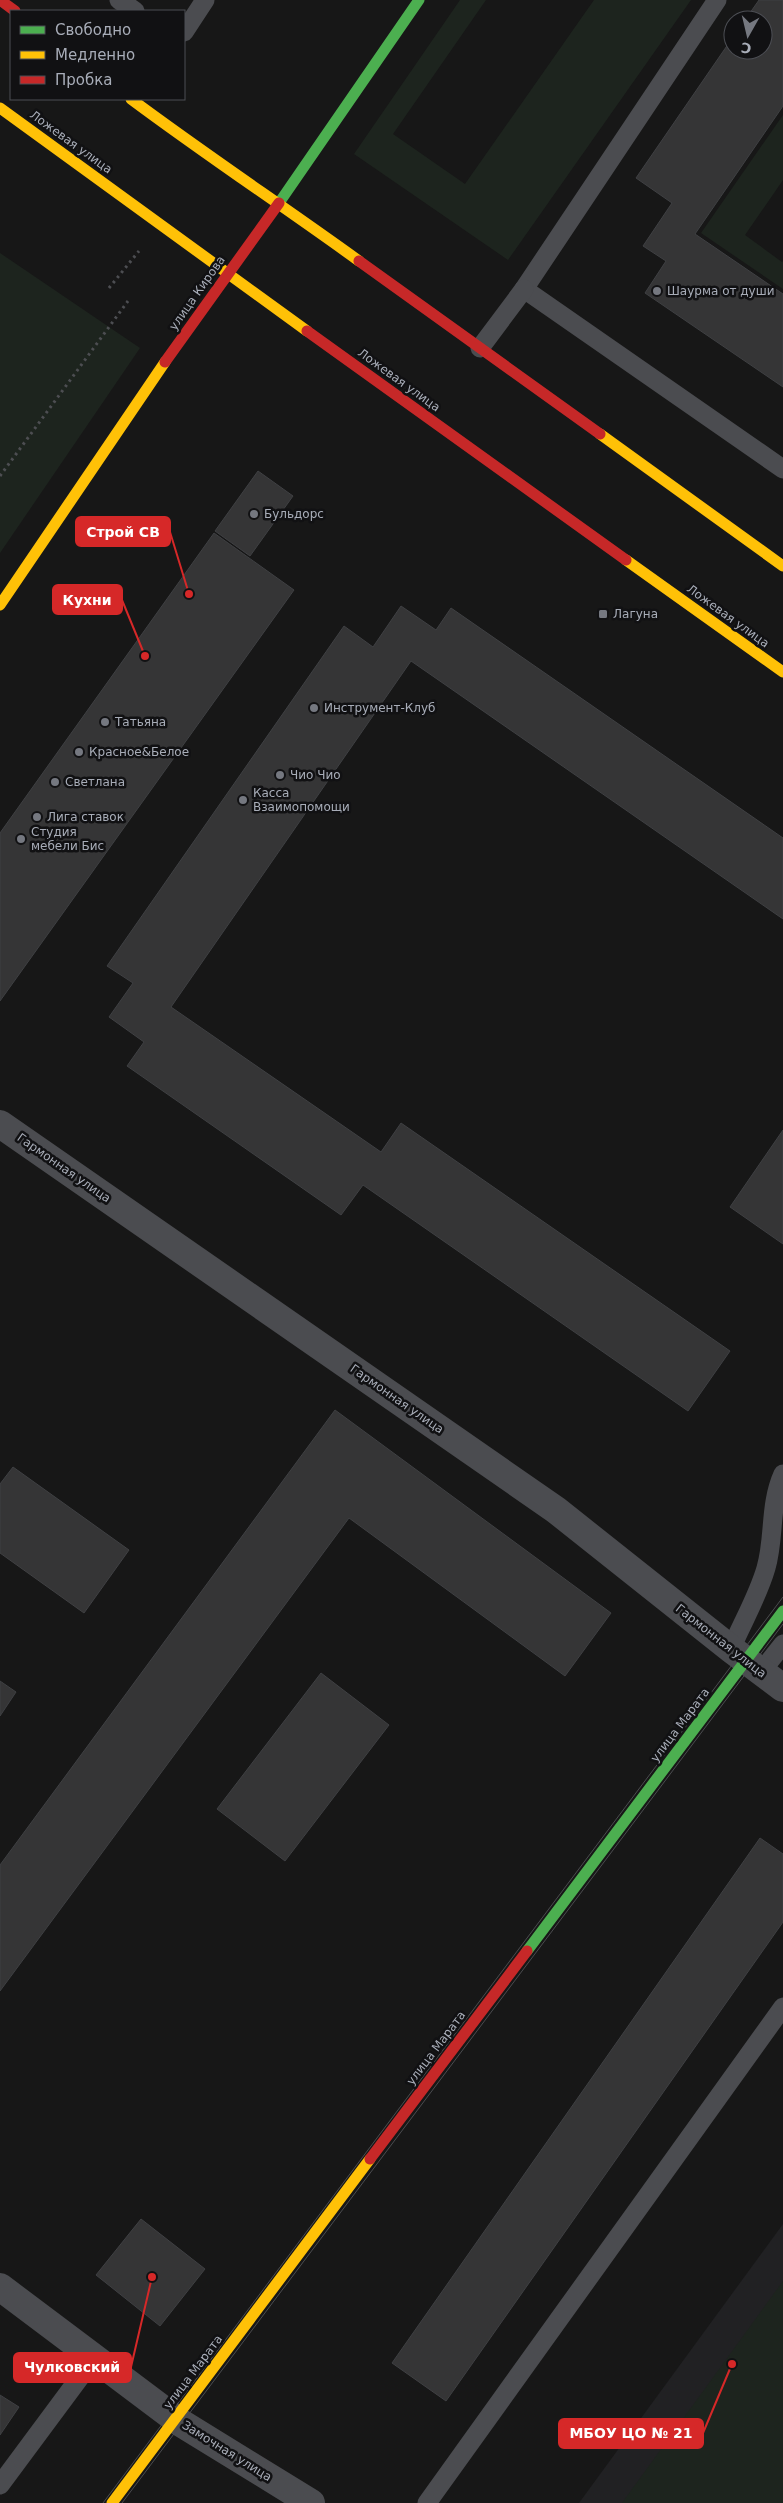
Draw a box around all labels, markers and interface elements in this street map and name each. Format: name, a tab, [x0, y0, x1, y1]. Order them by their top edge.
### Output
legend	[10, 10, 185, 100]
north arrow	[723, 10, 773, 60]
text: Свободно	[55, 21, 131, 39]
text: С	[740, 39, 752, 57]
text: Медленно	[55, 46, 135, 64]
text: Пробка	[55, 71, 112, 89]
street label: Ложевая улица	[27, 108, 115, 176]
street label: улица Кирова	[166, 253, 228, 333]
place label: Шаурма от души	[667, 284, 774, 298]
marker: Шаурма от души	[651, 285, 663, 297]
street label: Ложевая улица	[355, 346, 443, 414]
place label: Бульдорс	[264, 507, 324, 521]
marker: Бульдорс	[248, 508, 260, 520]
callout: Строй СВ	[76, 517, 170, 546]
text: Строй СВ	[86, 524, 160, 540]
street label: Ложевая улица	[684, 582, 772, 650]
callout: Кухни	[53, 585, 122, 614]
text: Кухни	[62, 592, 112, 608]
place label: Лагуна	[613, 607, 658, 621]
marker: Лагуна	[597, 608, 609, 620]
place label: Инструмент-Клуб	[324, 701, 435, 715]
marker: Инструмент-Клуб	[308, 702, 320, 714]
place label: Татьяна	[114, 715, 166, 729]
marker: Татьяна	[99, 716, 111, 728]
place label: Красное&Белое	[89, 745, 189, 759]
marker: Красное&Белое	[73, 746, 85, 758]
place label: Чио Чио	[290, 768, 341, 782]
marker: Чио Чио	[274, 769, 286, 781]
place label: Светлана	[65, 775, 125, 789]
marker: Светлана	[49, 776, 61, 788]
place label: Касса Взаимопомощи	[253, 786, 350, 814]
marker: Касса Взаимопомощи	[237, 794, 249, 806]
place label: Лига ставок	[47, 810, 124, 824]
marker: Лига ставок	[31, 811, 43, 823]
place label: Студия мебели Бис	[31, 825, 104, 853]
marker: Студия мебели Бис	[15, 833, 27, 845]
street label: Гармонная улица	[15, 1130, 113, 1206]
street label: Гармонная улица	[348, 1361, 446, 1437]
street label: Гармонная улица	[673, 1601, 769, 1681]
street label: улица Марата	[648, 1685, 712, 1765]
street label: улица Марата	[404, 2008, 468, 2088]
street label: улица Марата	[161, 2332, 225, 2412]
callout: Чулковский	[14, 2353, 131, 2382]
text: Чулковский	[24, 2359, 120, 2375]
street label: Замочная улица	[180, 2418, 274, 2484]
callout: МБОУ ЦО № 21	[559, 2419, 703, 2448]
text: МБОУ ЦО № 21	[569, 2425, 693, 2441]

